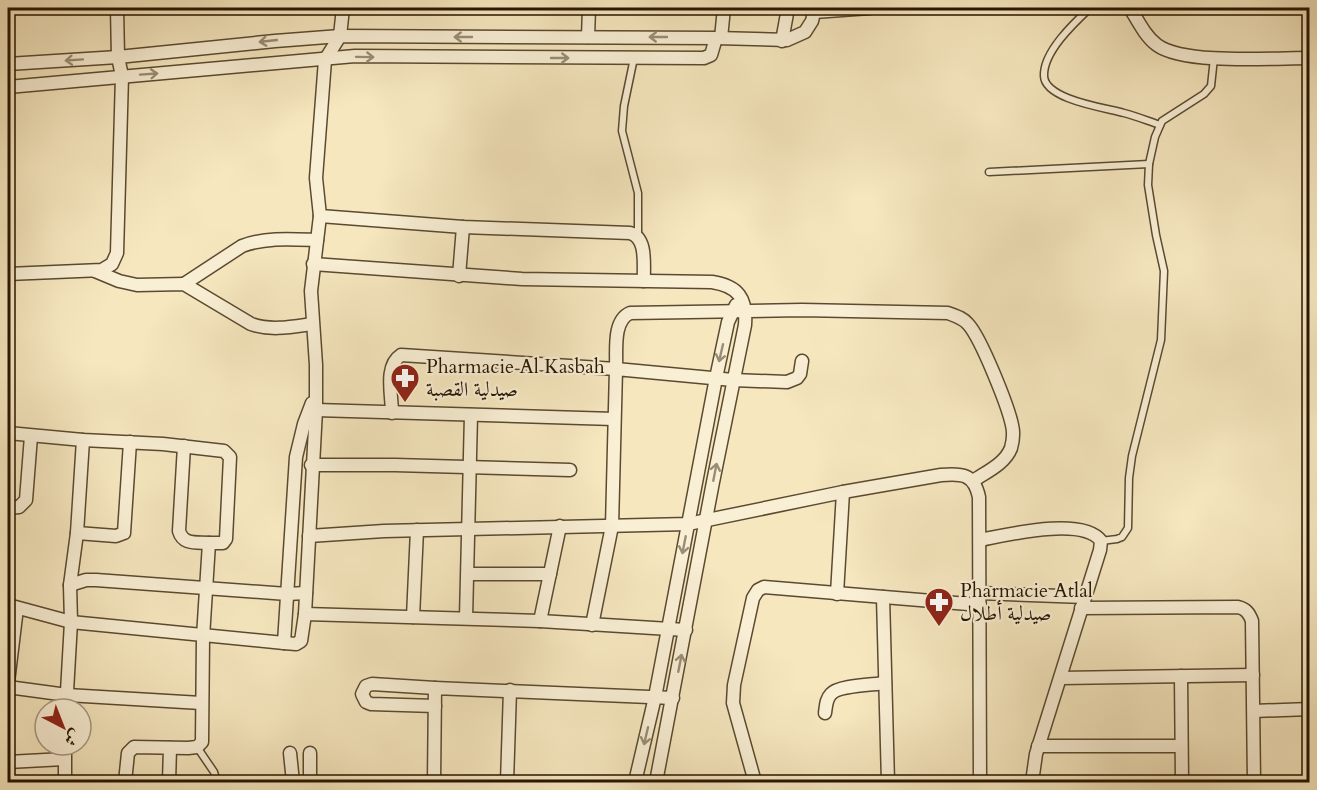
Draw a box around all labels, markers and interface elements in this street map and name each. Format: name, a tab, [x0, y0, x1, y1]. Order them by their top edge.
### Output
one-way arrow	[453, 31, 473, 43]
one-way arrow	[648, 31, 668, 43]
one-way arrow	[258, 36, 278, 47]
one-way arrow	[354, 51, 374, 63]
one-way arrow	[549, 52, 569, 64]
one-way arrow	[64, 54, 84, 65]
one-way arrow	[139, 68, 159, 79]
one-way arrow	[715, 344, 727, 363]
place label: Pharmacie Al Kasbah صيدلية القصبة	[426, 353, 605, 403]
pharmacy icon: Pharmacie Al Kasbah صيدلية القصبة	[389, 362, 421, 404]
one-way arrow	[710, 462, 721, 482]
one-way arrow	[678, 534, 689, 554]
place label: Pharmacie Atlal صيدلية أطلال	[960, 577, 1093, 627]
pharmacy icon: Pharmacie Atlal صيدلية أطلال	[923, 586, 955, 628]
one-way arrow	[675, 654, 686, 674]
north arrow	[33, 697, 93, 757]
text: ش	[59, 724, 86, 751]
one-way arrow	[639, 726, 651, 745]

